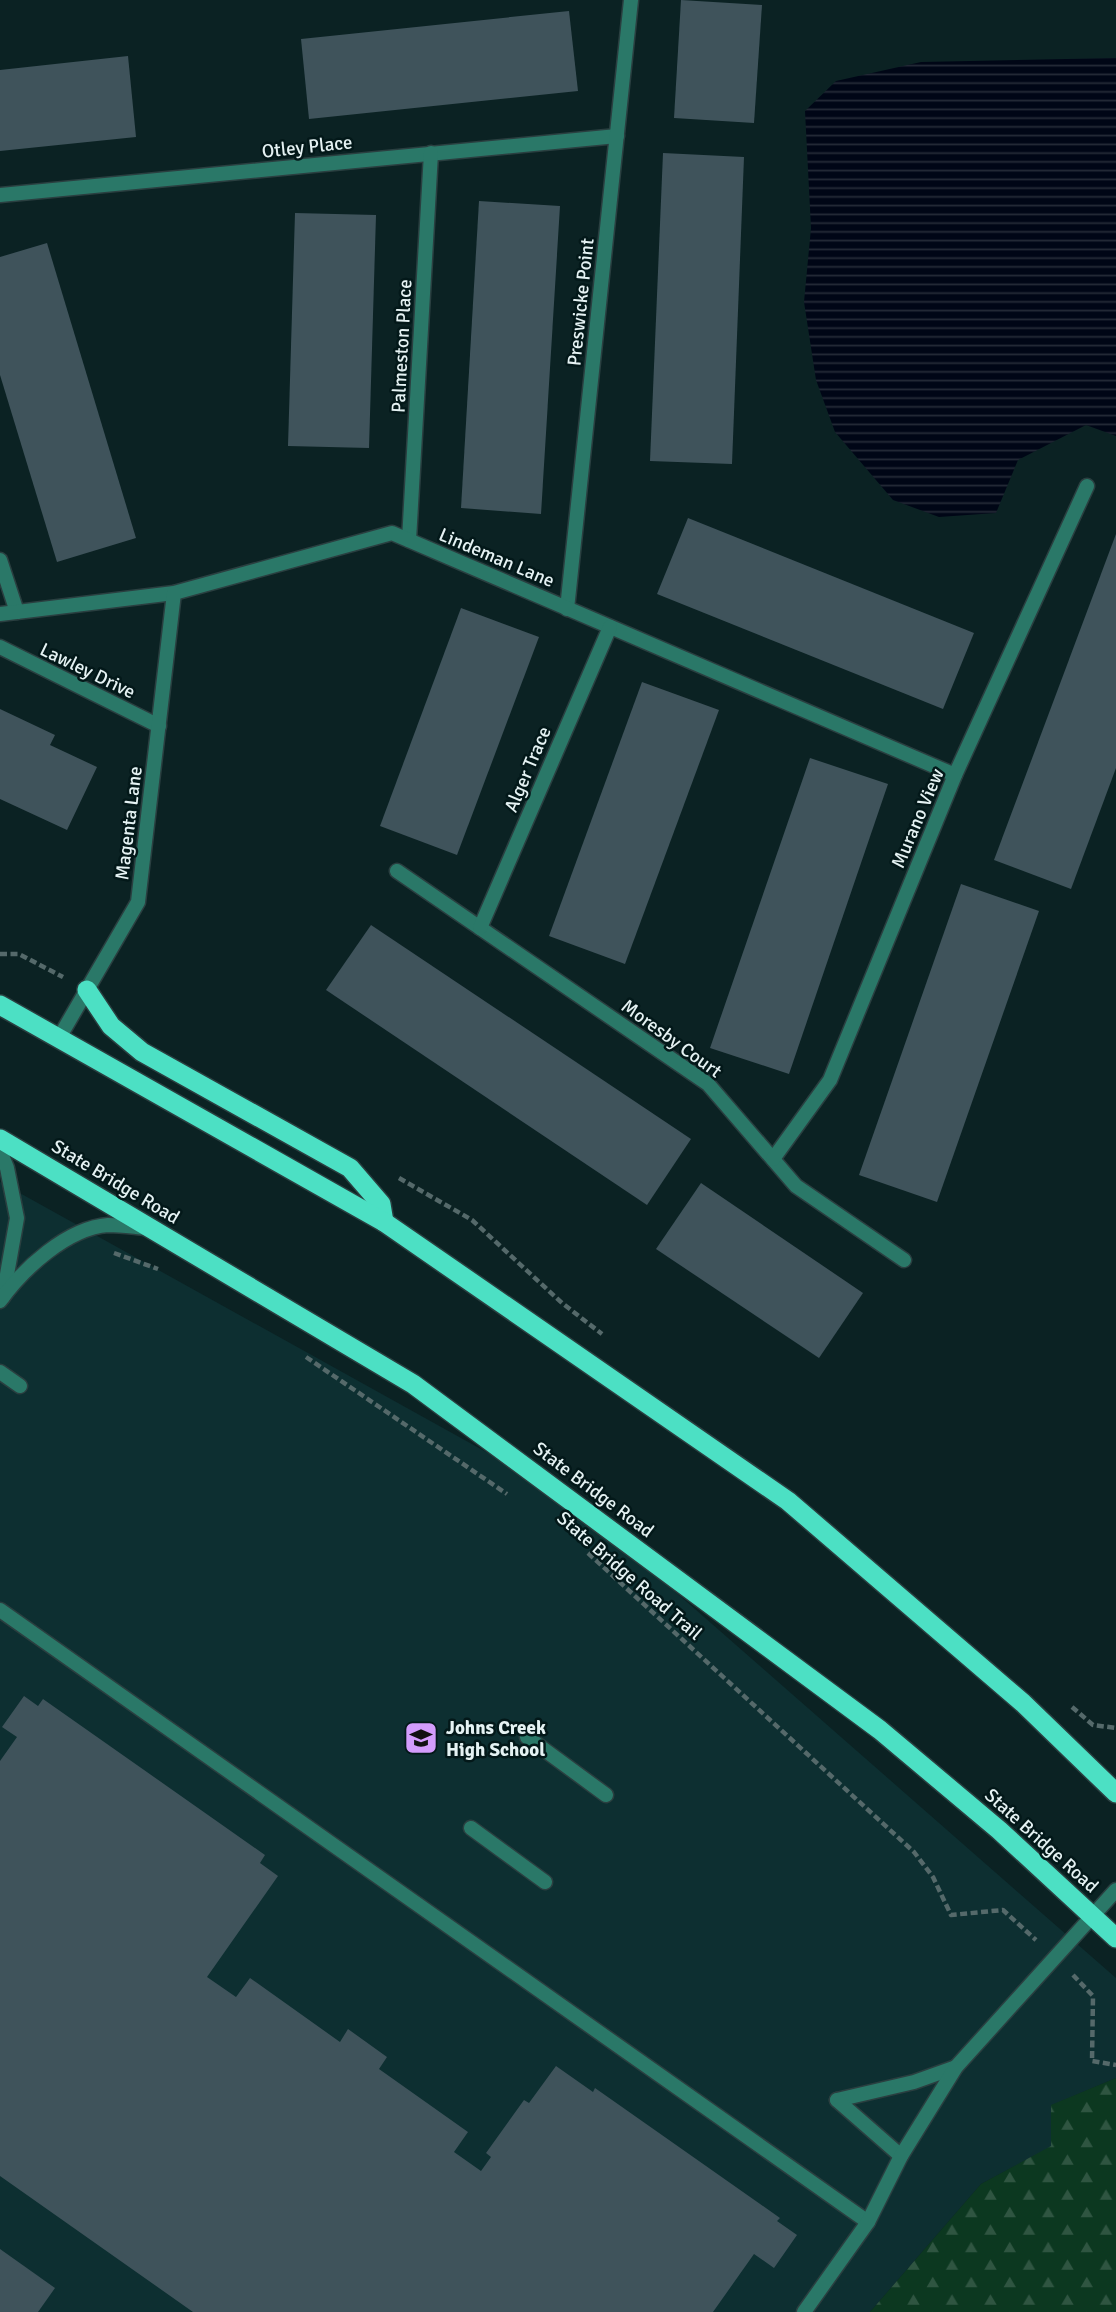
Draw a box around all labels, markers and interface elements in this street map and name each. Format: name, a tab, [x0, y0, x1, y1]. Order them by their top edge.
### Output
street label: Otley Place	[261, 130, 354, 164]
street label: Preswicke Point	[562, 237, 600, 367]
street label: Palmeston Place	[387, 279, 417, 413]
street label: Lindeman Lane	[435, 523, 558, 593]
street label: Lawley Drive	[36, 638, 139, 704]
street label: Alger Trace	[499, 723, 557, 816]
street label: Magenta Lane	[110, 765, 148, 881]
street label: Murano View	[886, 765, 950, 872]
street label: Moresby Court	[616, 994, 727, 1084]
street label: State Bridge Road	[47, 1134, 184, 1229]
street label: State Bridge Road	[528, 1437, 659, 1543]
street label: State Bridge Road Trail	[552, 1506, 707, 1645]
place label: Johns Creek High School	[446, 1716, 546, 1762]
school or university icon: Johns Creek High School	[402, 1719, 440, 1757]
street label: State Bridge Road	[979, 1783, 1103, 1898]

